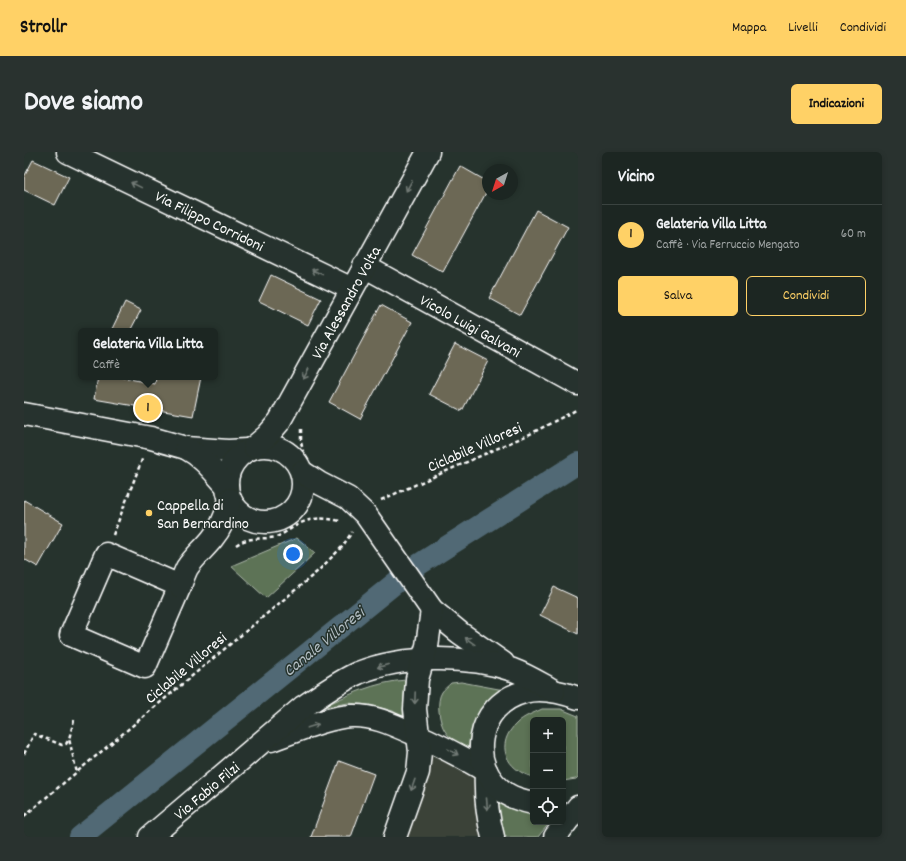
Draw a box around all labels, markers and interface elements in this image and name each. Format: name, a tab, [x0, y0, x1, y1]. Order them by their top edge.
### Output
text: Strollr	[20, 15, 67, 42]
text: Mappa	[732, 18, 766, 38]
text: Livelli	[788, 18, 818, 38]
text: Condividi	[840, 18, 886, 38]
text: Dove siamo	[24, 84, 143, 124]
button: Indicazioni	[791, 84, 882, 124]
north arrow	[482, 164, 518, 200]
text: Vicino	[618, 166, 655, 190]
one-way arrow	[404, 180, 412, 192]
one-way arrow	[131, 181, 143, 188]
street label: Via Filippo Corridoni	[150, 186, 267, 259]
text: Gelateria Villa Litta	[656, 214, 766, 236]
text: 1	[630, 225, 632, 244]
text: 60 m	[841, 225, 866, 244]
text: Caffè · Via Ferruccio Mengato	[656, 236, 800, 255]
street label: Via Alessandro Volta	[307, 242, 388, 364]
one-way arrow	[311, 268, 323, 275]
button: Salva	[618, 276, 738, 316]
button: Condividi	[746, 276, 866, 316]
street label: Vicolo Luigi Galvani	[415, 290, 525, 365]
popup	[78, 328, 218, 380]
text: Gelateria Villa Litta	[93, 334, 203, 356]
text: Caffè	[93, 356, 120, 375]
one-way arrow	[302, 368, 309, 380]
pin: 1	[135, 393, 161, 423]
street label: Ciclabile Villoresi	[424, 417, 526, 479]
place label: Cappella di San Bernardino	[157, 495, 249, 536]
marker: Cappella di San Bernardino	[144, 508, 154, 518]
your location	[283, 544, 303, 564]
water label: Canale Villoresi	[279, 601, 373, 684]
street label: Ciclabile Villoresi	[141, 628, 233, 710]
one-way arrow	[465, 637, 476, 645]
one-way arrow	[377, 663, 390, 670]
one-way arrow	[412, 691, 419, 704]
map controls	[530, 717, 566, 825]
button: +	[530, 717, 566, 753]
one-way arrow	[306, 722, 319, 729]
one-way arrow	[447, 749, 459, 756]
button: −	[530, 753, 566, 789]
street label: Via Fabio Filzi	[170, 757, 246, 826]
one-way arrow	[409, 778, 417, 790]
button: locate	[530, 789, 566, 825]
one-way arrow	[483, 797, 490, 810]

